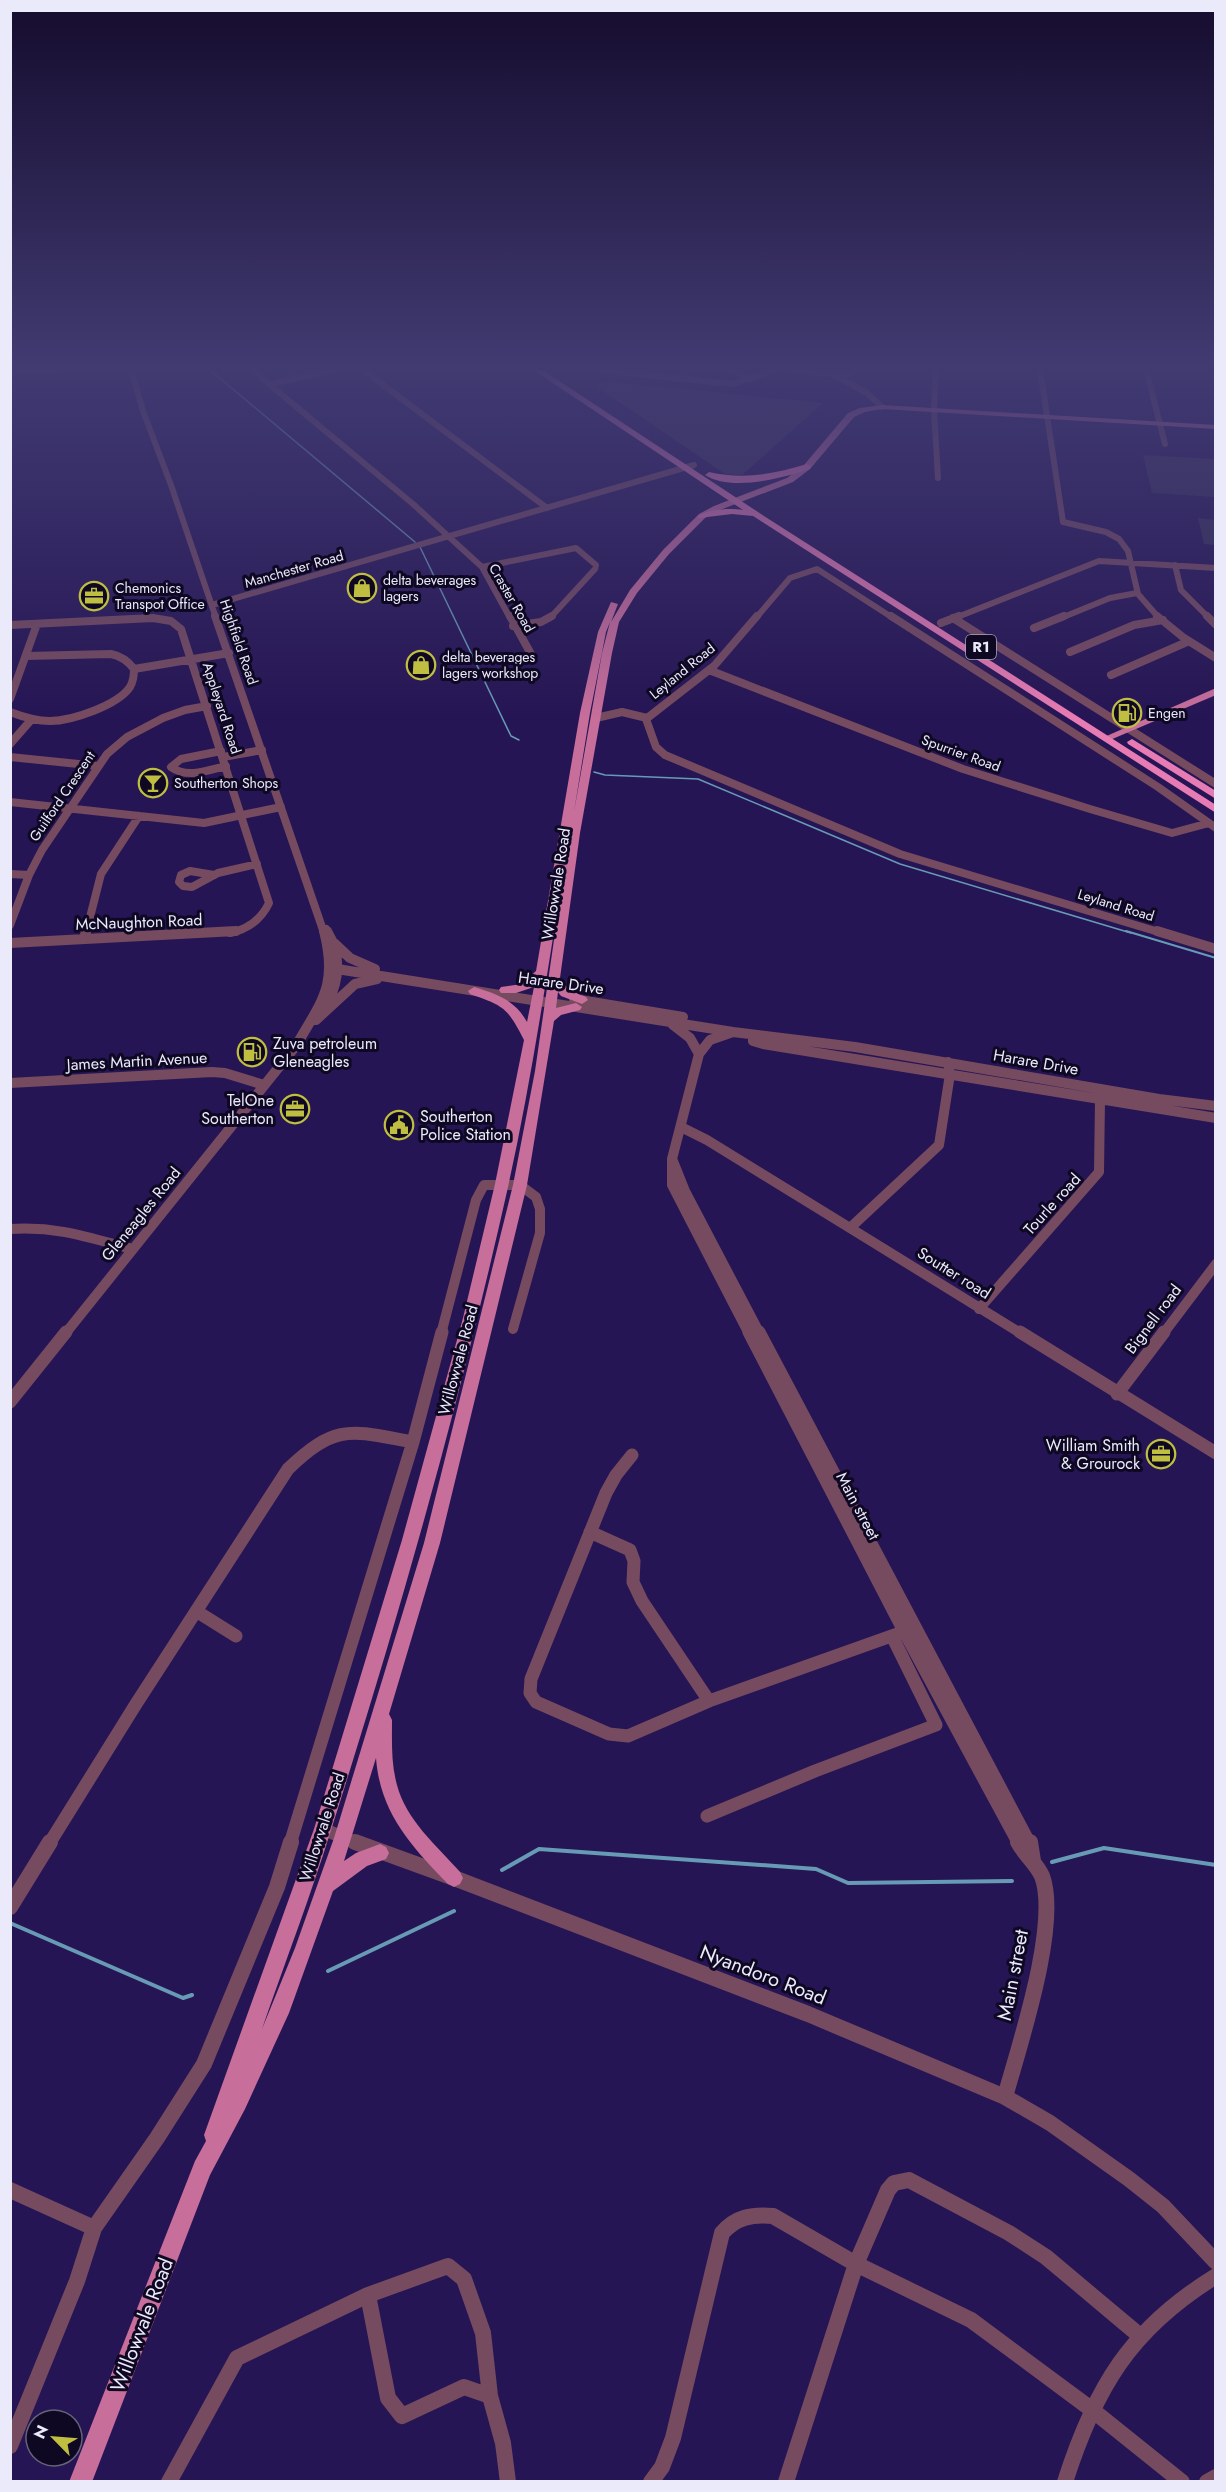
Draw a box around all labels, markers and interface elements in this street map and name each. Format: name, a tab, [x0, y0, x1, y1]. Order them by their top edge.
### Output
street label: Manchester Road	[242, 545, 346, 593]
street label: Craster Road	[484, 560, 540, 636]
place label: delta beverages lagers	[383, 570, 477, 606]
shop icon: delta beverages lagers	[346, 572, 378, 604]
place label: Chemonics Transpot Office	[115, 578, 205, 614]
office icon: Chemonics Transpot Office	[78, 580, 110, 612]
street label: Highfield Road	[215, 596, 263, 688]
road number: R1	[966, 635, 996, 659]
street label: Leyland Road	[645, 638, 719, 704]
place label: delta beverages lagers workshop	[442, 647, 538, 683]
shop icon: delta beverages lagers workshop	[405, 649, 437, 681]
street label: Appleyard Road	[198, 659, 246, 757]
fuel station icon: Engen	[1111, 697, 1143, 729]
place label: Engen	[1148, 703, 1186, 723]
street label: Spurrier Road	[919, 729, 1003, 777]
street label: Guilford Crescent	[24, 746, 100, 845]
bar icon: Southerton Shops	[137, 767, 169, 799]
place label: Southerton Shops	[174, 773, 279, 793]
street label: Willowvale Road	[536, 826, 576, 942]
street label: Leyland Road	[1075, 884, 1157, 926]
street label: McNaughton Road	[75, 908, 203, 936]
street label: Harare Drive	[517, 966, 605, 1000]
place label: Zuva petroleum Gleneagles	[273, 1032, 377, 1073]
fuel station icon: Zuva petroleum Gleneagles	[236, 1036, 268, 1068]
street label: Harare Drive	[992, 1043, 1080, 1081]
street label: James Martin Avenue	[64, 1046, 208, 1076]
place label: TelOne Southerton	[201, 1089, 274, 1130]
office icon: TelOne Southerton	[279, 1093, 311, 1125]
place label: Southerton Police Station	[420, 1105, 511, 1146]
public building icon: Southerton Police Station	[383, 1109, 415, 1141]
street label: Gleneagles Road	[96, 1162, 186, 1266]
street label: Tourle road	[1018, 1168, 1086, 1240]
street label: Soutter road	[913, 1241, 995, 1305]
street label: Bignell road	[1119, 1279, 1187, 1359]
street label: Willowvale Road	[432, 1302, 484, 1418]
place label: William Smith & Grourock	[1046, 1434, 1141, 1475]
office icon: William Smith & Grourock	[1145, 1438, 1177, 1470]
street label: Main street	[831, 1468, 886, 1544]
street label: Willowvale Road	[294, 1770, 350, 1884]
street label: Main street	[990, 1927, 1036, 2023]
street label: Nyandoro Road	[696, 1938, 830, 2012]
street label: Willowvale Road	[103, 2254, 181, 2396]
north arrow	[24, 2408, 84, 2468]
text: N	[28, 2421, 54, 2442]

